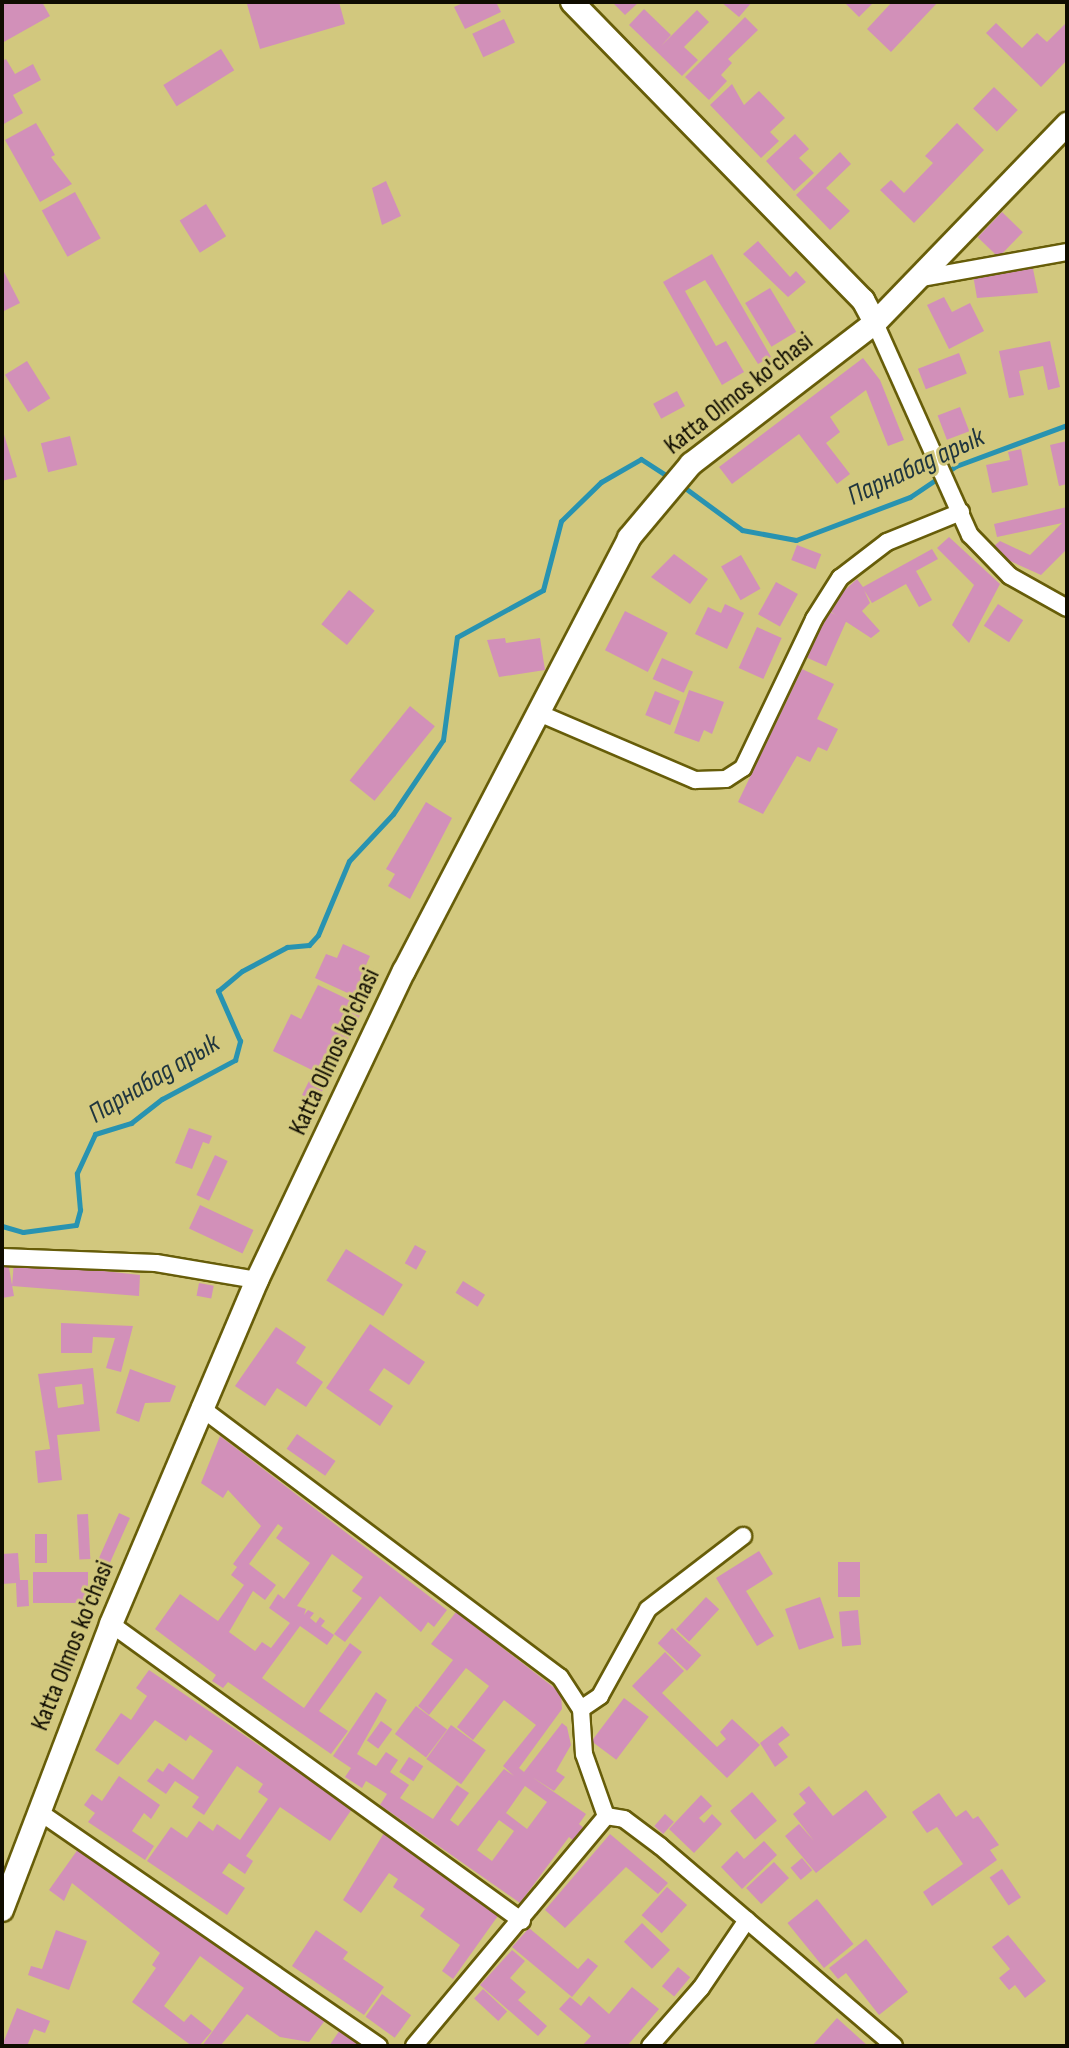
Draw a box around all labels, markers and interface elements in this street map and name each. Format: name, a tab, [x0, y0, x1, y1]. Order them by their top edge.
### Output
street label: Katta Olmos ko'chasi	[658, 326, 820, 462]
water label: Парнабад арык	[842, 421, 990, 513]
street label: Katta Olmos ko'chasi	[283, 964, 387, 1140]
water label: Парнабад арык	[82, 1027, 226, 1131]
street label: Katta Olmos ko'chasi	[25, 1557, 121, 1735]

